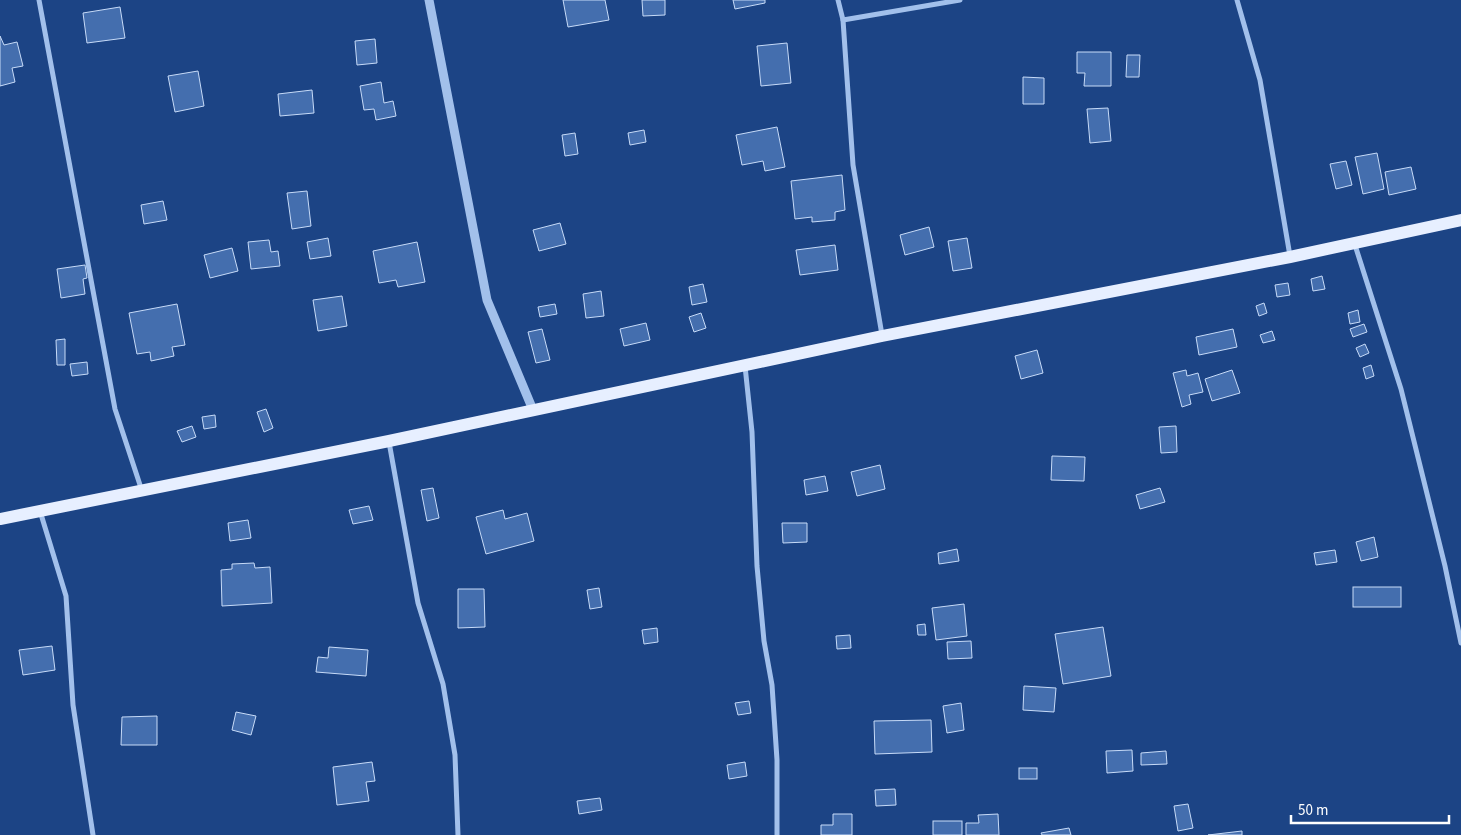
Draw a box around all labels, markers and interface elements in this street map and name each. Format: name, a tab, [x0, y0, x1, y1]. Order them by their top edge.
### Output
scale bar	[1291, 792, 1448, 824]
text: 50 m	[1298, 800, 1328, 821]

